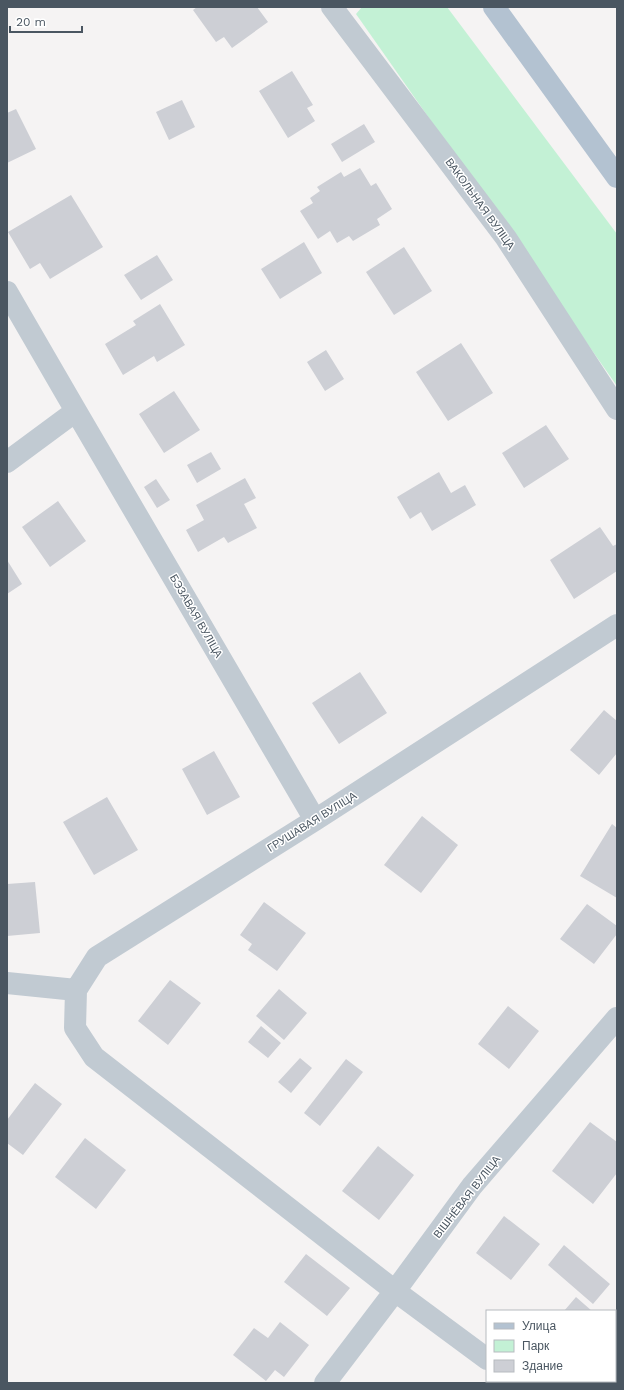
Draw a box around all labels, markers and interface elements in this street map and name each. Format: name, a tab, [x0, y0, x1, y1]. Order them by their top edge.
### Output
scale bar	[10, 8, 82, 34]
text: 20 m	[16, 15, 46, 29]
street label: ВАКОЛЬНАЯ ВУЛІЦА	[442, 156, 518, 253]
street label: БЭЗАВАЯ ВУЛІЦА	[167, 572, 226, 661]
street label: ГРУШАВАЯ ВУЛІЦА	[265, 789, 360, 855]
street label: ВІШНЁВАЯ ВУЛІЦА	[431, 1153, 504, 1241]
legend	[486, 1310, 616, 1382]
text: Улица	[522, 1319, 556, 1333]
text: Парк	[522, 1339, 550, 1353]
text: Здание	[522, 1359, 563, 1373]

